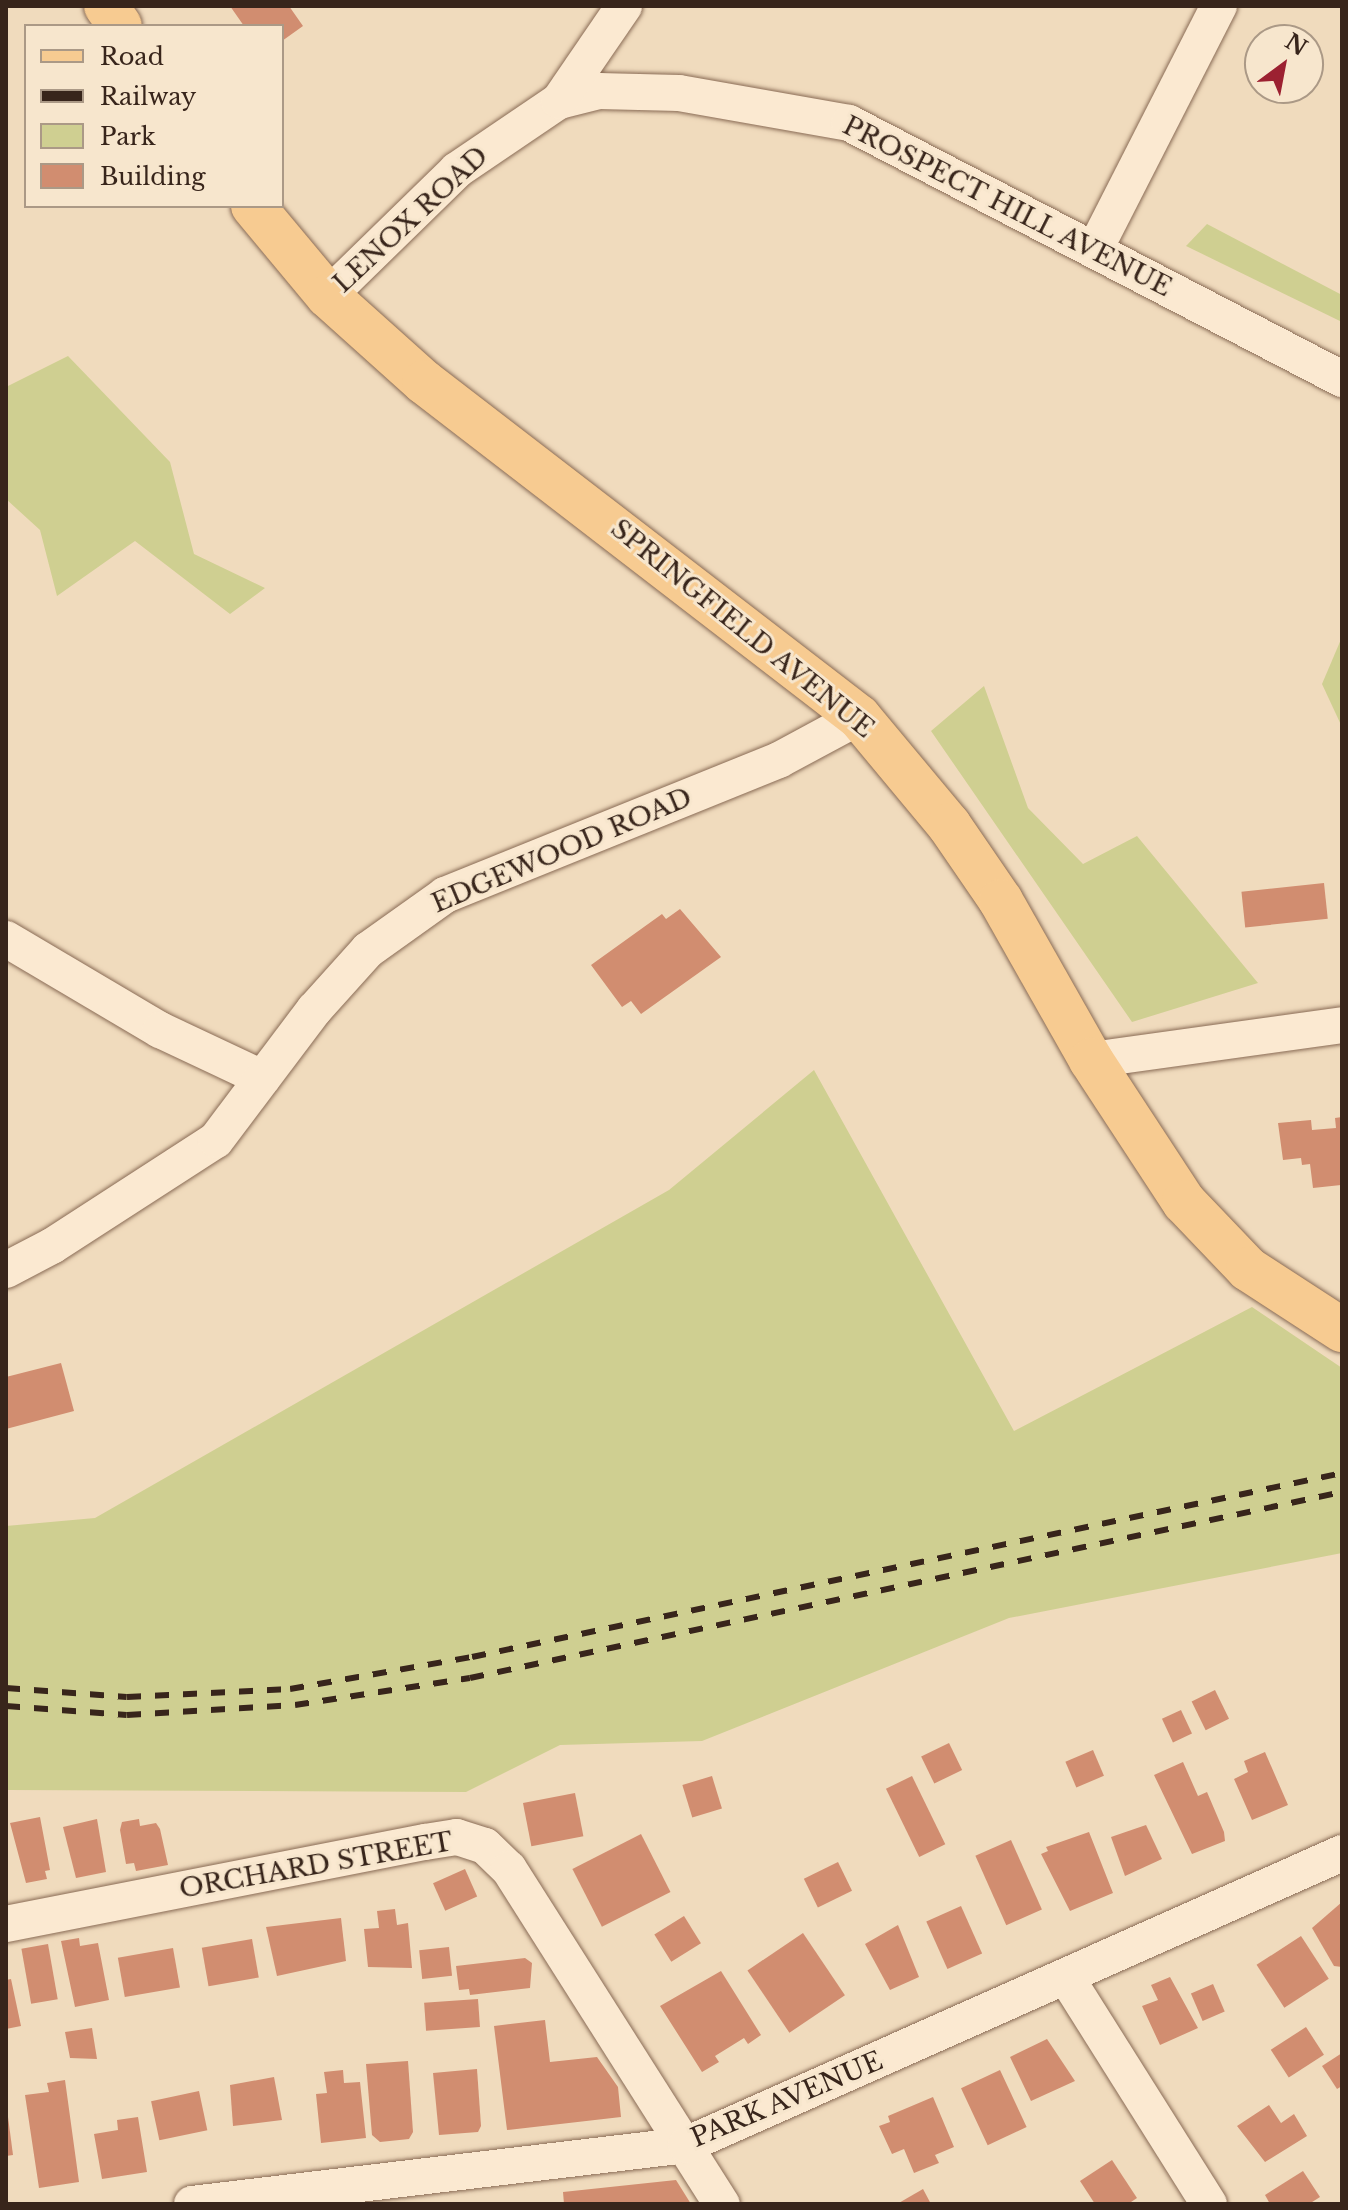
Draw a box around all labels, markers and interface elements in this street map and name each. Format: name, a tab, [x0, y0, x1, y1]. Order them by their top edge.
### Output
legend	[24, 24, 284, 208]
north arrow	[1244, 24, 1324, 104]
text: N	[1280, 28, 1312, 62]
text: Road	[100, 42, 164, 71]
text: Railway	[100, 82, 196, 111]
street label: PROSPECT HILL AVENUE	[836, 110, 1178, 304]
text: Park	[100, 122, 156, 151]
street label: LENOX ROAD	[327, 140, 495, 300]
text: Building	[100, 162, 206, 191]
street label: SPRINGFIELD AVENUE	[604, 513, 880, 745]
street label: EDGEWOOD ROAD	[427, 782, 697, 920]
street label: ORCHARD STREET	[177, 1827, 455, 1905]
street label: PARK AVENUE	[686, 2045, 888, 2155]

